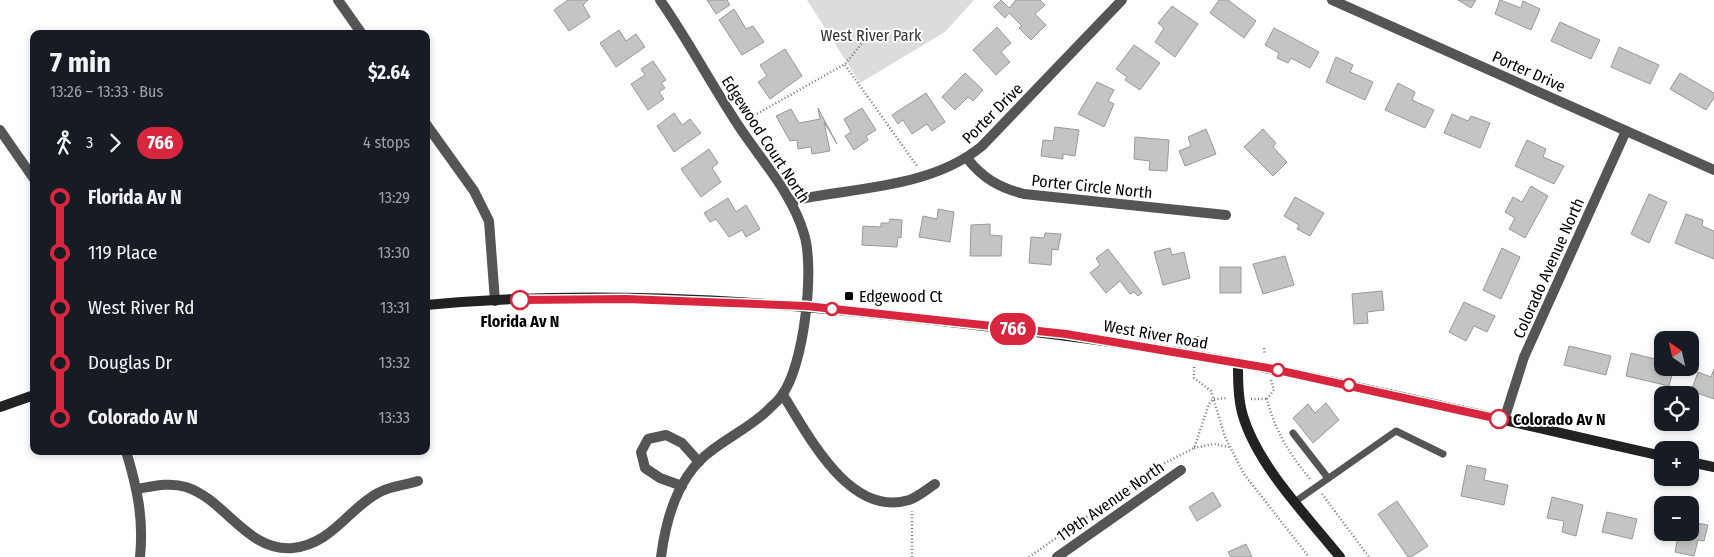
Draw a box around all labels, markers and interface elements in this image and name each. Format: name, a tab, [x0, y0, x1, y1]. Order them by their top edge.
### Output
park label: West River Park	[820, 26, 922, 45]
text: 7 min	[50, 46, 111, 79]
street label: Porter Drive	[1489, 47, 1568, 96]
text: $2.64	[368, 61, 410, 84]
street label: Edgewood Court North	[718, 72, 814, 206]
street label: Porter Drive	[958, 79, 1027, 148]
text: 13:26 – 13:33 · Bus	[50, 82, 163, 101]
icon: walk	[50, 129, 78, 157]
icon: forward	[101, 129, 129, 157]
text: 766	[147, 132, 173, 154]
text: 3	[86, 133, 93, 152]
text: 4 stops	[363, 133, 410, 152]
street label: Porter Circle North	[1031, 171, 1153, 202]
text: Florida Av N	[88, 186, 182, 209]
text: 13:29	[378, 188, 410, 207]
street label: Colorado Avenue North	[1509, 195, 1588, 341]
text: 119 Place	[88, 241, 157, 264]
text: 13:30	[377, 243, 410, 262]
place label: Edgewood Ct	[859, 287, 943, 306]
marker: Florida Av N	[510, 290, 530, 310]
marker: Edgewood Ct	[843, 290, 855, 302]
text: West River Rd	[88, 296, 194, 319]
text: 13:31	[380, 298, 410, 317]
unlabelled marker	[825, 302, 839, 316]
place label: Florida Av N	[481, 312, 559, 331]
line badge: 766	[984, 313, 1042, 345]
street label: West River Road	[1102, 316, 1210, 353]
text: 766	[1000, 318, 1026, 340]
north arrow	[1654, 331, 1699, 376]
map controls	[1654, 331, 1699, 541]
text: Douglas Dr	[88, 351, 172, 374]
text: 13:32	[379, 353, 410, 372]
unlabelled marker	[1271, 363, 1285, 377]
unlabelled marker	[1342, 378, 1356, 392]
button: locate	[1654, 386, 1699, 431]
text: Colorado Av N	[88, 406, 198, 429]
text: 13:33	[379, 408, 410, 427]
marker: Colorado Av N	[1489, 409, 1509, 429]
place label: Colorado Av N	[1513, 410, 1606, 429]
button: +	[1654, 441, 1699, 486]
street label: 119th Avenue North	[1053, 457, 1168, 546]
button: −	[1654, 496, 1699, 541]

